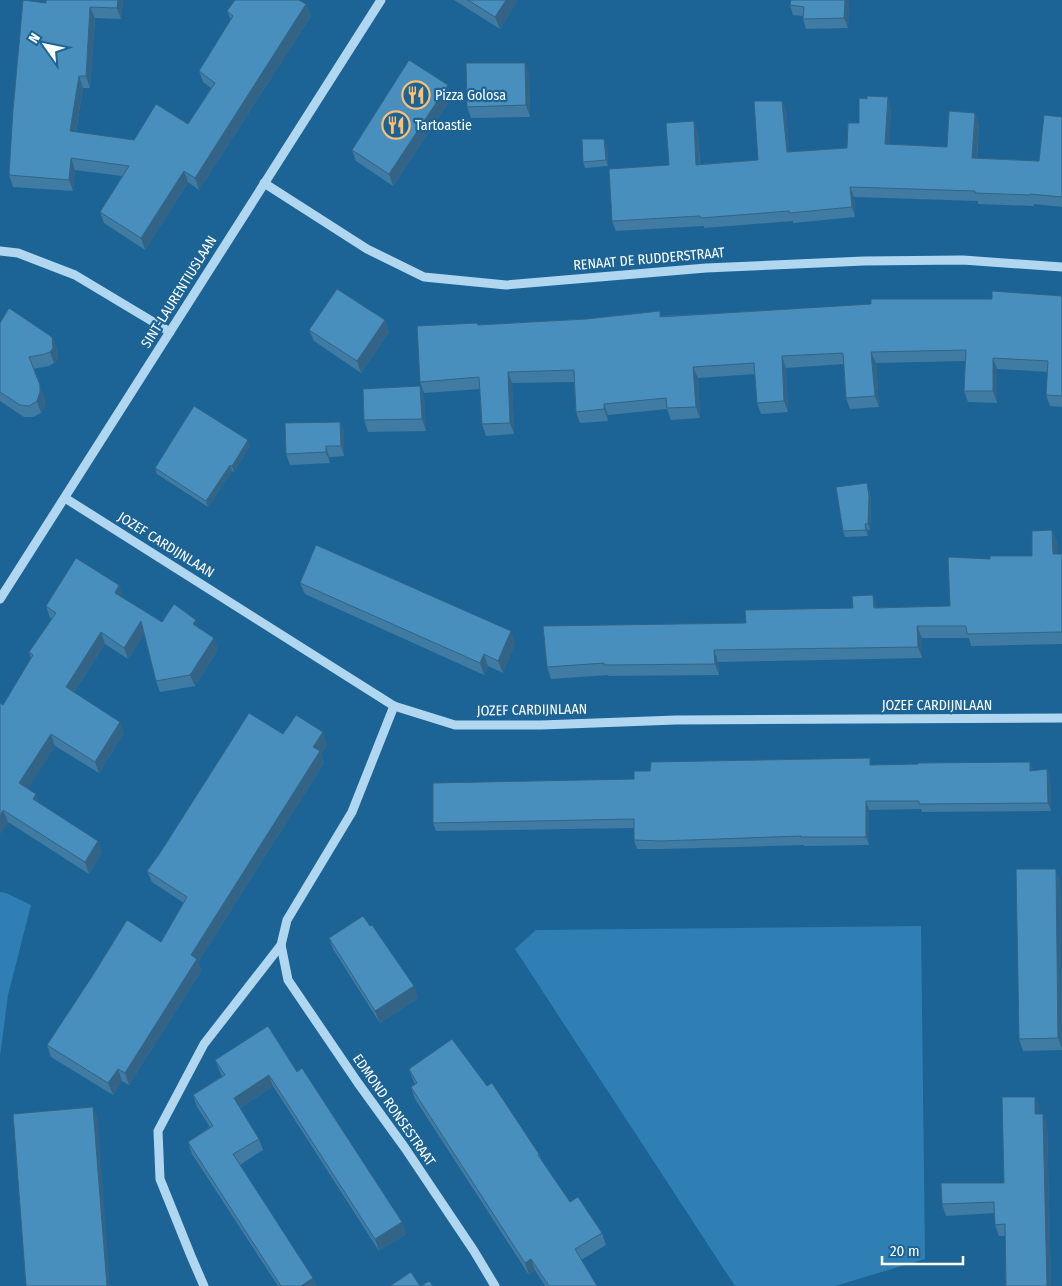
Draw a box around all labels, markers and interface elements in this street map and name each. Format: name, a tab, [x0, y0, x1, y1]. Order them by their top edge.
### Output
north arrow	[20, 20, 70, 70]
text: N	[25, 30, 44, 46]
restaurant icon: Pizza Golosa	[401, 80, 431, 110]
place label: Pizza Golosa	[435, 87, 506, 104]
restaurant icon: Tartoastie	[381, 110, 411, 140]
place label: Tartoastie	[415, 117, 472, 134]
street label: SINT-LAURENTIUSLAAN	[138, 233, 220, 351]
street label: RENAAT DE RUDDERSTRAAT	[573, 244, 726, 274]
street label: JOZEF CARDIJNLAAN	[115, 509, 217, 581]
street label: JOZEF CARDIJNLAAN	[882, 697, 992, 714]
street label: JOZEF CARDIJNLAAN	[477, 701, 587, 719]
street label: EDMOND RONSESTRAAT	[349, 1051, 439, 1170]
scale bar	[882, 1234, 963, 1266]
text: 20 m	[890, 1242, 920, 1260]

